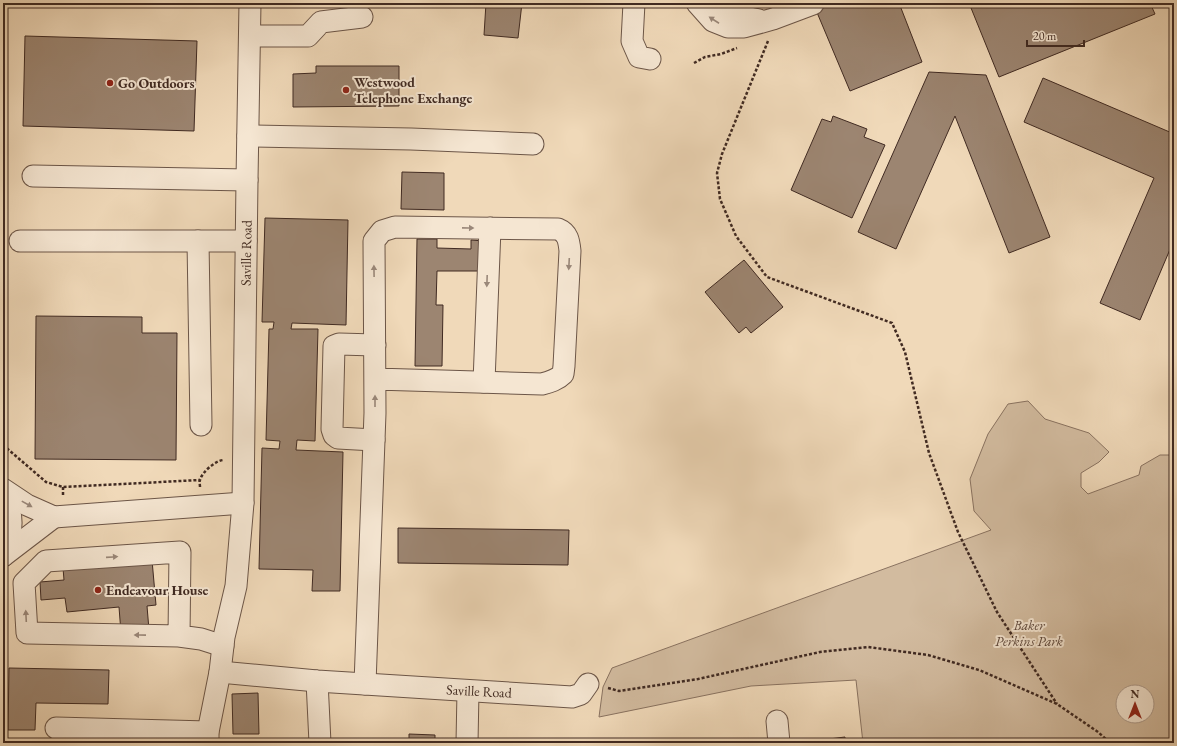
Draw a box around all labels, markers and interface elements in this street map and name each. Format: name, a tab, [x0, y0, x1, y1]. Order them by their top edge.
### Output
one-way arrow	[708, 16, 719, 23]
scale bar	[1027, 22, 1084, 48]
text: 20 m	[1033, 28, 1057, 44]
place label: Westwood Telephone Exchange	[354, 73, 472, 107]
place label: Go Outdoors	[118, 74, 194, 92]
marker: Go Outdoors	[105, 78, 115, 88]
marker: Westwood Telephone Exchange	[341, 85, 351, 95]
street label: Saville Road	[236, 219, 256, 286]
one-way arrow	[462, 224, 474, 231]
one-way arrow	[566, 258, 573, 270]
one-way arrow	[371, 264, 377, 277]
one-way arrow	[484, 275, 491, 287]
one-way arrow	[372, 394, 378, 407]
one-way arrow	[22, 501, 33, 508]
one-way arrow	[106, 553, 118, 560]
place label: Endeavour House	[106, 581, 209, 599]
marker: Endeavour House	[93, 585, 103, 595]
one-way arrow	[22, 610, 29, 622]
park label: Baker Perkins Park	[995, 616, 1064, 650]
one-way arrow	[133, 632, 146, 638]
street label: Saville Road	[446, 680, 513, 702]
north arrow	[1115, 684, 1155, 724]
text: N	[1131, 687, 1140, 701]

